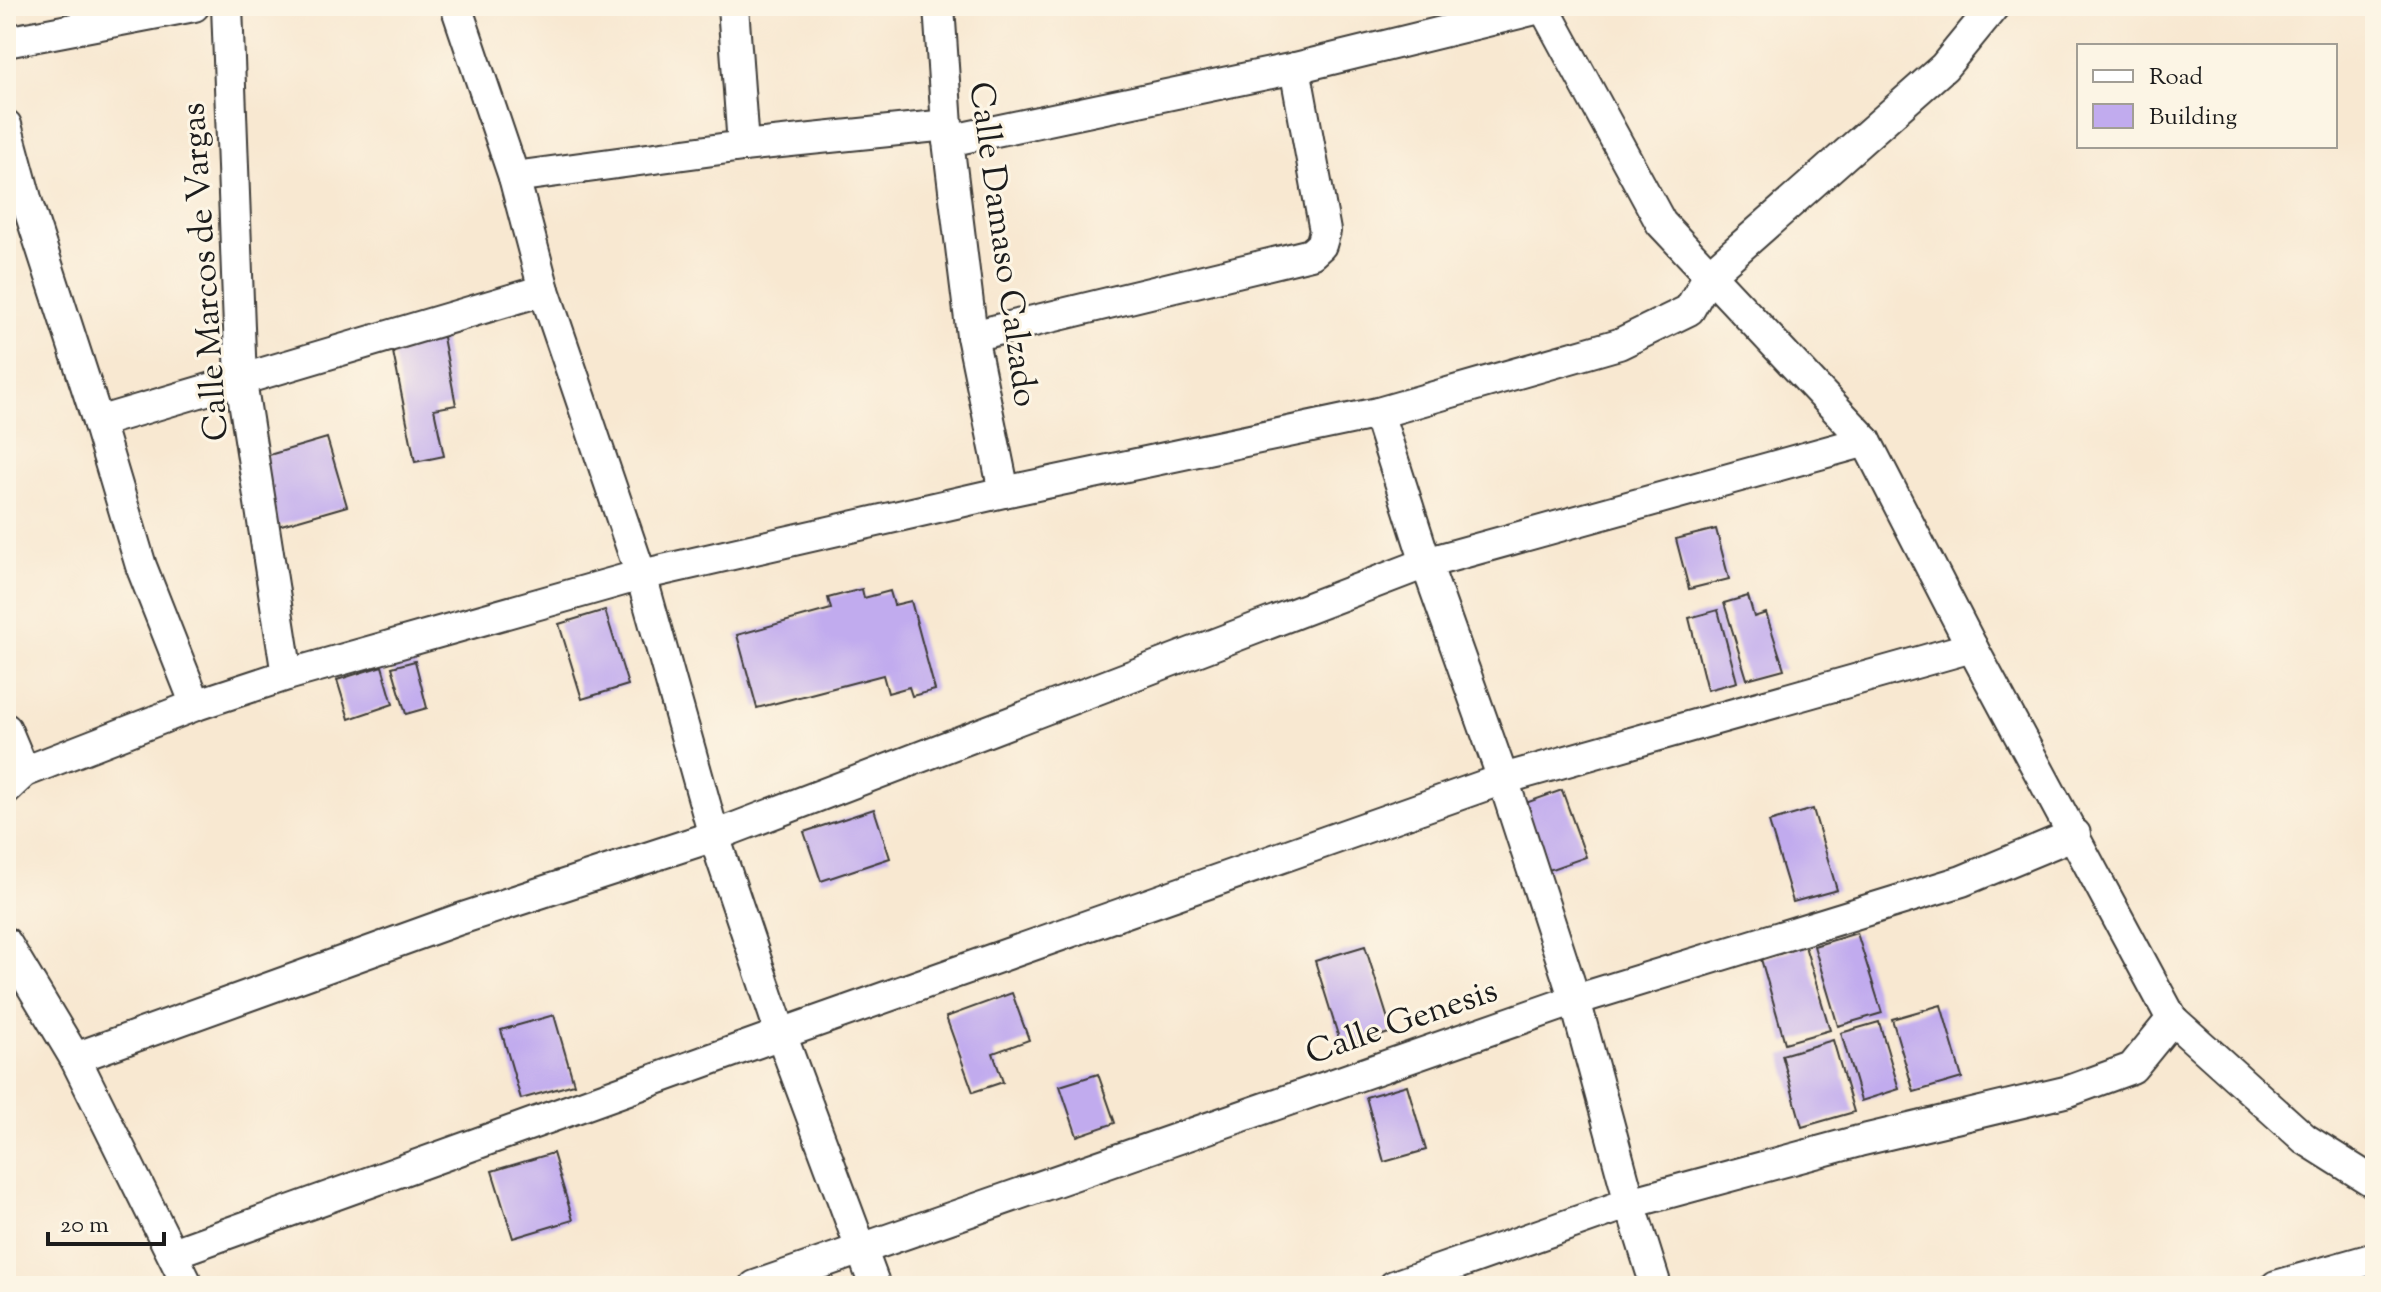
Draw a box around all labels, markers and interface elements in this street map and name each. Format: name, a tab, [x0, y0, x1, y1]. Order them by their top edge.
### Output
legend	[2077, 44, 2337, 148]
text: Road	[2149, 61, 2203, 95]
street label: Calle Damaso Calzado	[954, 79, 1049, 410]
street label: Calle Marcos de Vargas	[170, 101, 243, 443]
text: Building	[2149, 101, 2238, 135]
street label: Calle Genesis	[1300, 968, 1505, 1079]
scale bar	[48, 1196, 164, 1246]
text: 20 m	[60, 1209, 109, 1243]

